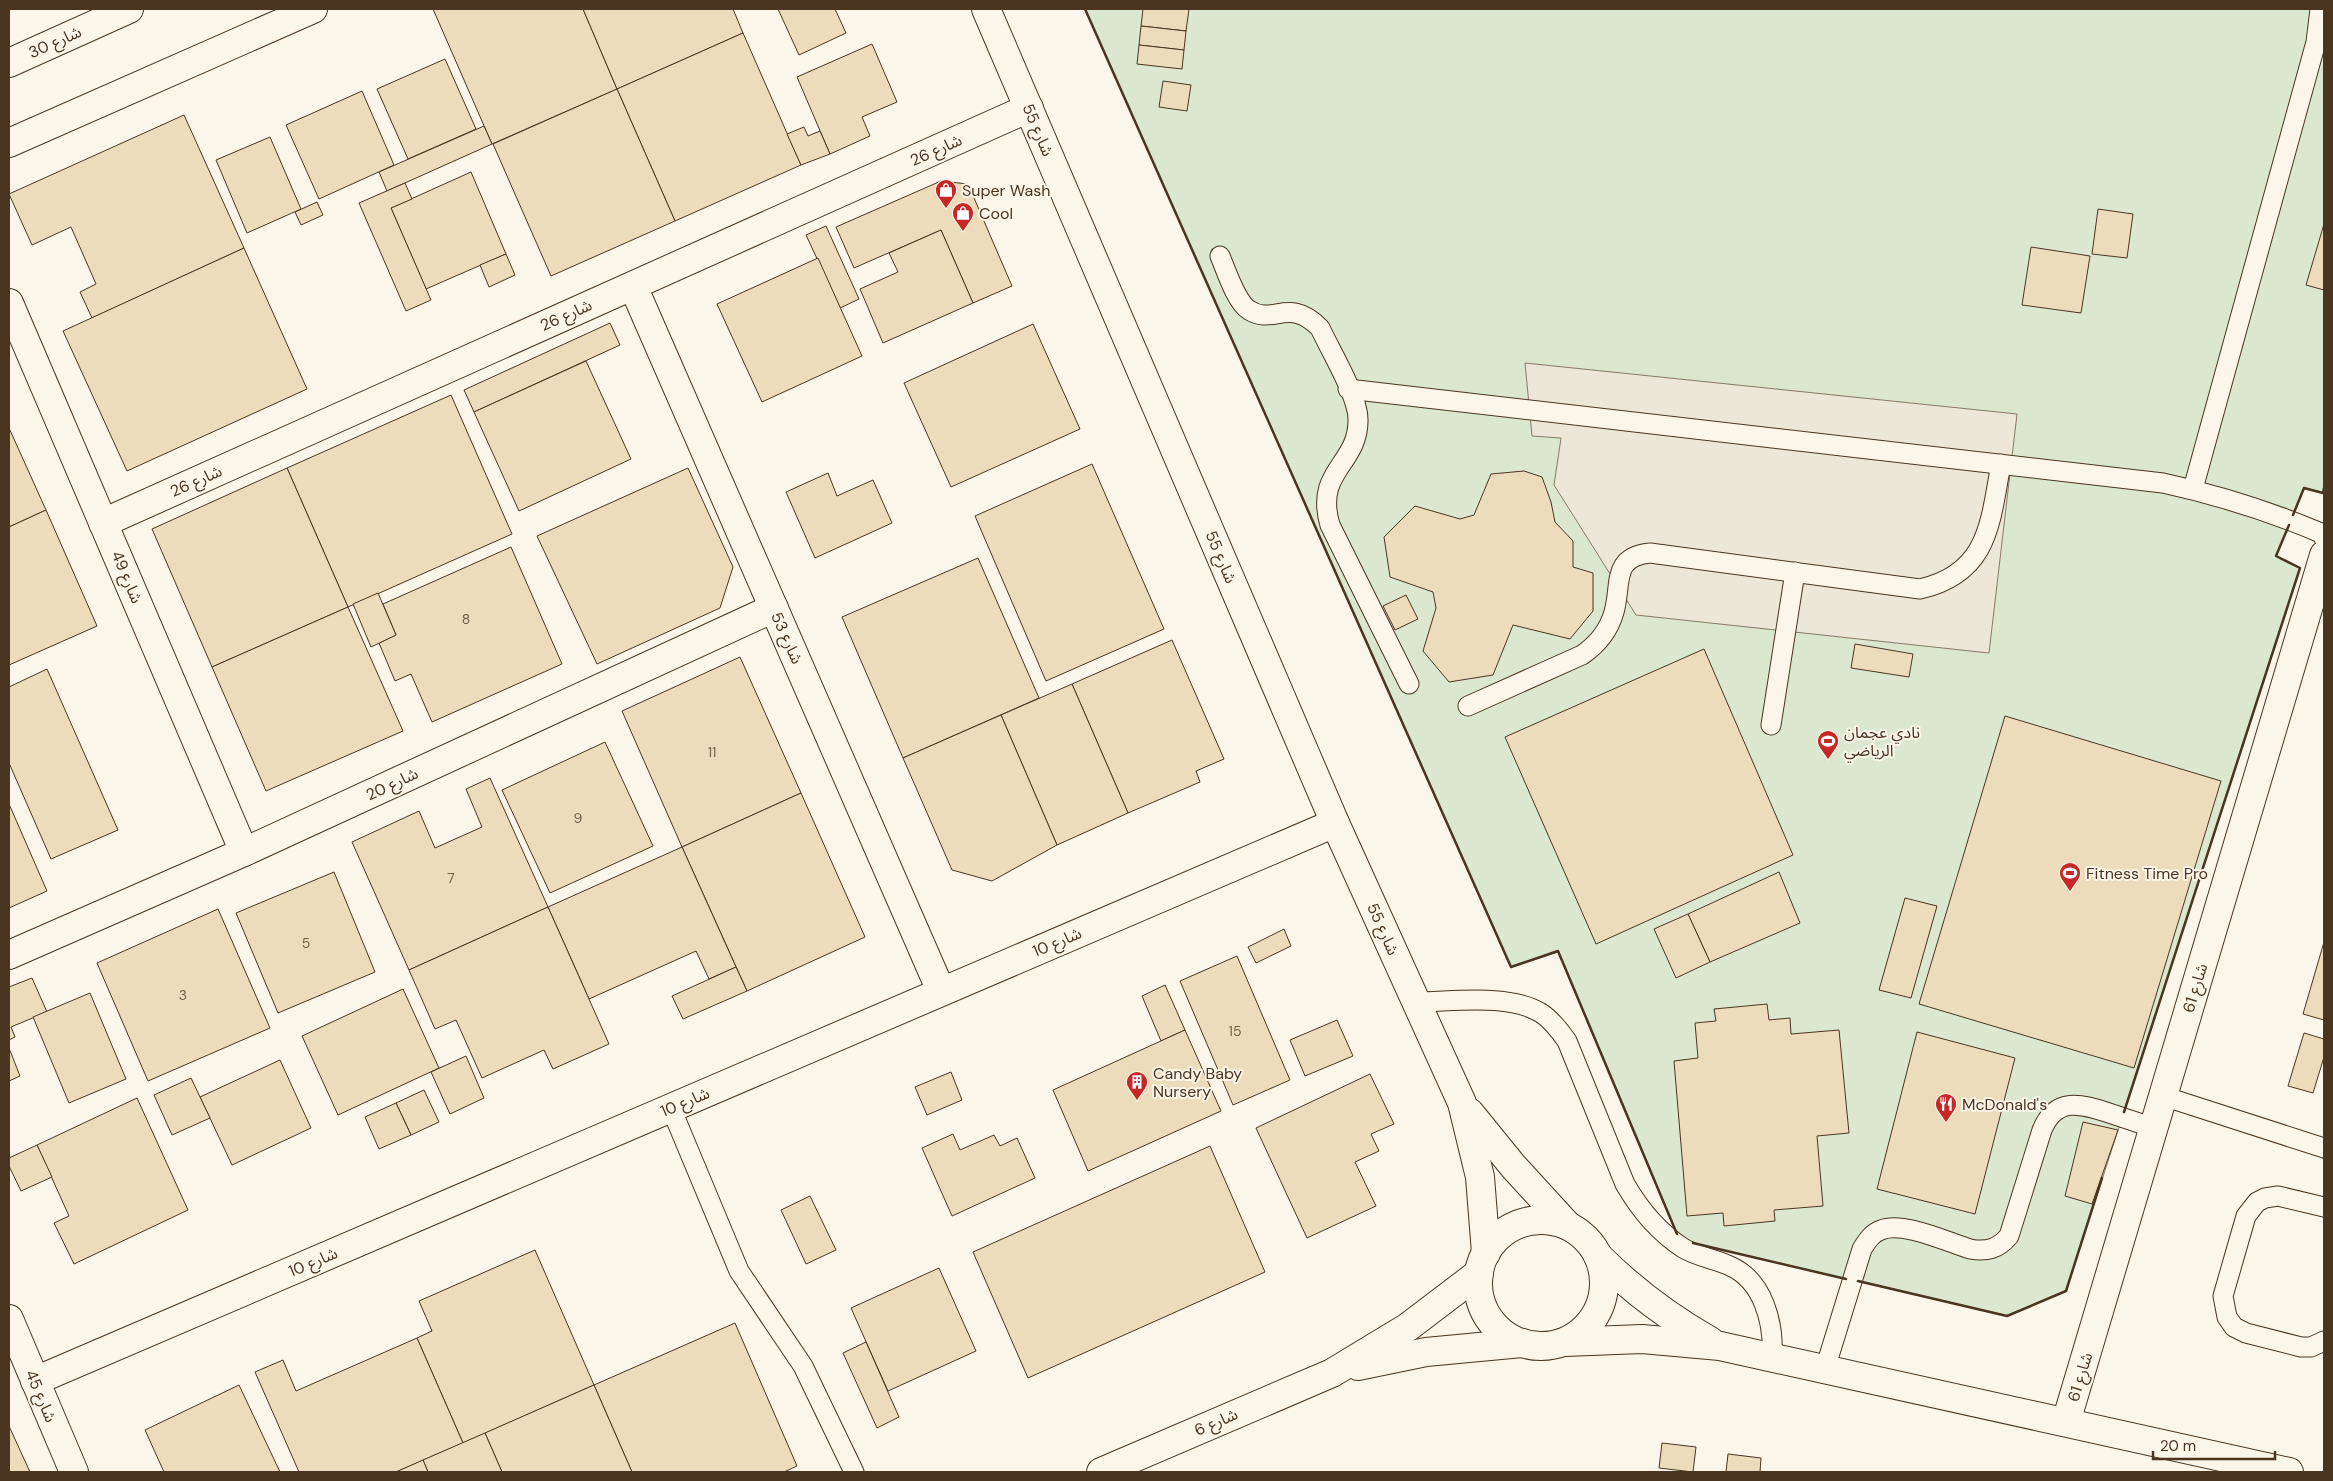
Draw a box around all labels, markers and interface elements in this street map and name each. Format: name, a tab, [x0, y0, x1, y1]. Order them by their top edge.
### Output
street label: شارع 30	[25, 21, 86, 65]
street label: شارع 55	[1016, 101, 1058, 160]
street label: شارع 26	[907, 129, 966, 173]
shop icon: Super Wash	[934, 178, 958, 209]
place label: Super Wash	[962, 180, 1050, 201]
shop icon: Cool	[951, 201, 975, 232]
place label: Cool	[979, 203, 1013, 224]
street label: شارع 26	[537, 294, 596, 338]
street label: شارع 26	[167, 460, 226, 504]
street label: شارع 55	[1199, 528, 1241, 587]
street label: شارع 49	[105, 547, 147, 607]
street label: شارع 53	[764, 609, 808, 668]
house number: 8	[462, 610, 470, 628]
place label: نادي عجمان الرياضي	[1844, 722, 1920, 762]
sports icon: نادي عجمان الرياضي	[1816, 729, 1840, 760]
house number: 11	[708, 743, 716, 761]
street label: شارع 20	[362, 763, 422, 807]
house number: 9	[574, 809, 583, 827]
sports icon: Fitness Time Pro	[2058, 861, 2082, 892]
place label: Fitness Time Pro	[2086, 863, 2208, 884]
house number: 7	[447, 869, 455, 887]
street label: شارع 55	[1360, 900, 1404, 959]
street label: شارع 10	[1029, 922, 1086, 964]
house number: 5	[302, 934, 310, 952]
street label: شارع 61	[2178, 961, 2214, 1016]
house number: 3	[179, 986, 187, 1004]
house number: 15	[1229, 1022, 1241, 1040]
place label: Candy Baby Nursery	[1153, 1063, 1242, 1102]
building icon: Candy Baby Nursery	[1125, 1070, 1149, 1101]
street label: شارع 10	[657, 1082, 714, 1124]
restaurant icon: McDonald's	[1934, 1092, 1958, 1123]
place label: McDonald's	[1962, 1094, 2047, 1115]
street label: شارع 10	[285, 1242, 342, 1284]
street label: شارع 61	[2063, 1350, 2099, 1405]
street label: شارع 45	[19, 1367, 61, 1426]
street label: شارع 6	[1191, 1403, 1242, 1442]
scale bar	[2153, 1428, 2276, 1460]
text: 20 m	[2160, 1436, 2196, 1456]

